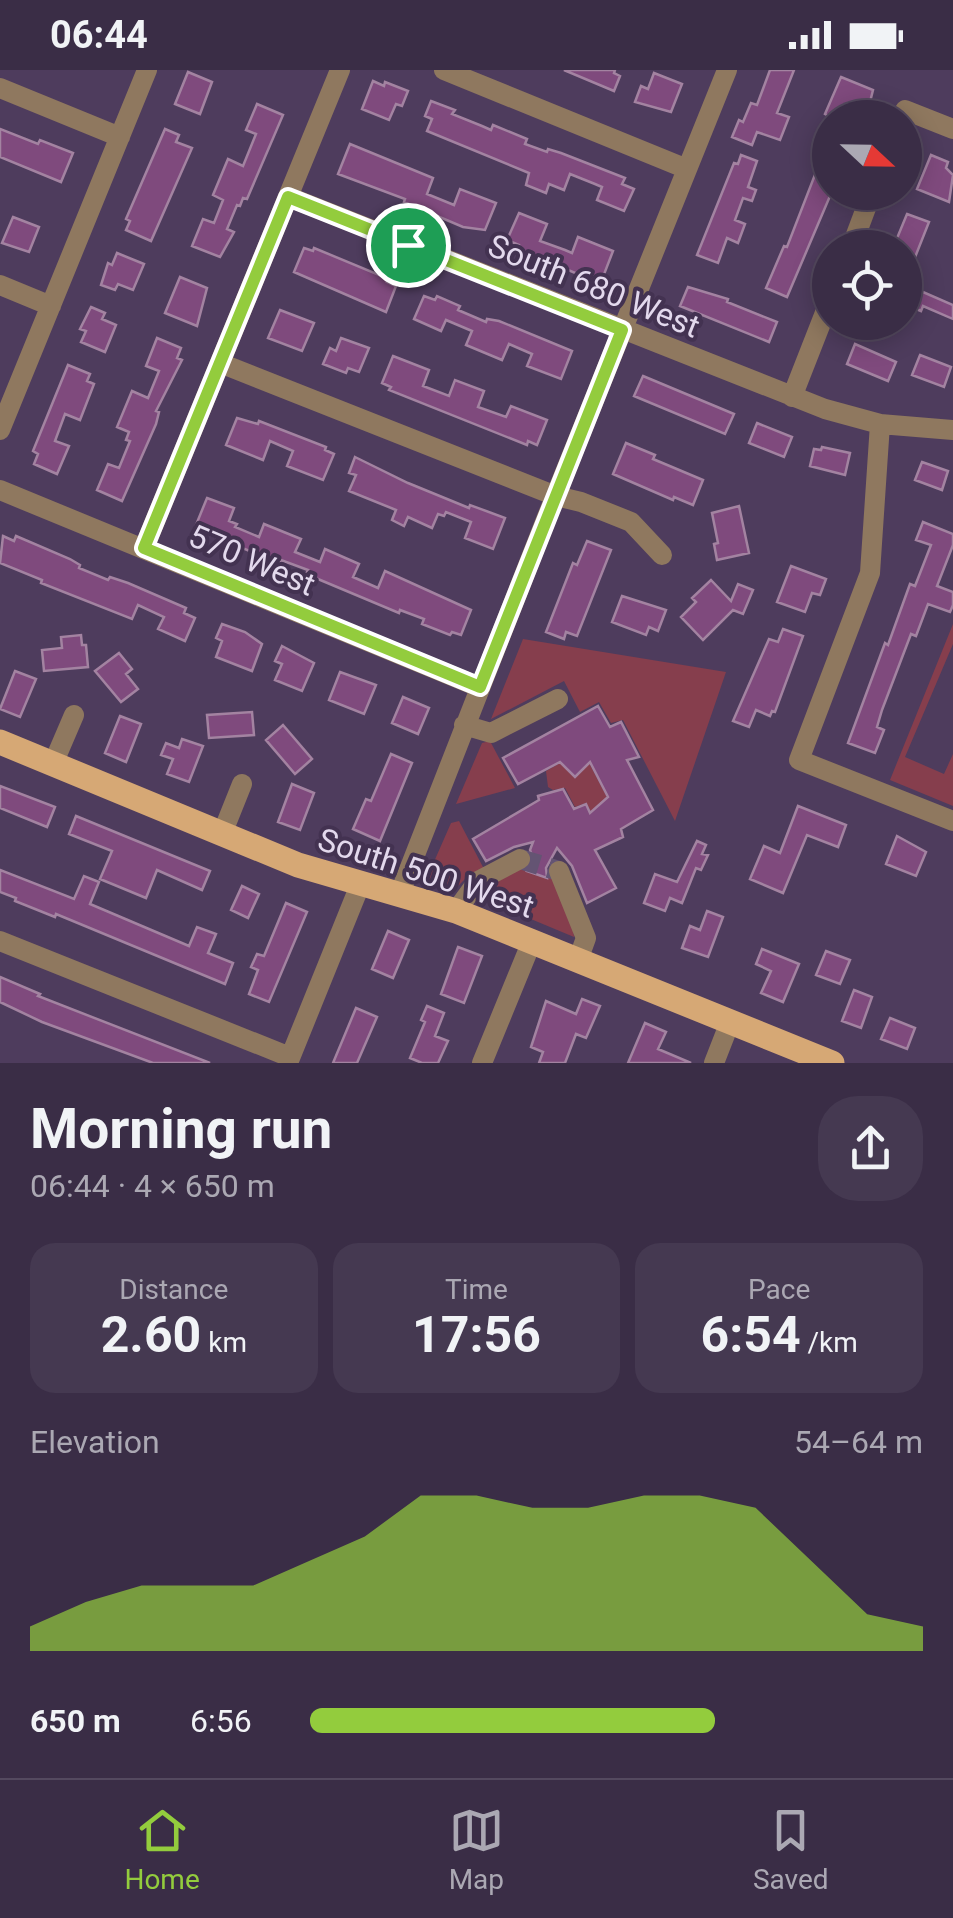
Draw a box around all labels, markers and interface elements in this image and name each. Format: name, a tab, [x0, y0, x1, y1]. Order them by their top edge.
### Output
text: 06:44	[50, 13, 148, 57]
north arrow	[812, 100, 922, 210]
map controls	[812, 100, 922, 340]
pin	[366, 203, 451, 288]
icon: arrive	[381, 218, 436, 273]
street label: South 680 West	[483, 226, 705, 346]
button: locate	[812, 230, 922, 340]
street label: 570 West	[183, 516, 321, 604]
street label: South 500 West	[313, 820, 539, 926]
button: share	[818, 1096, 923, 1201]
text: Morning run	[30, 1097, 332, 1161]
text: 06:44 · 4 × 650 m	[30, 1167, 275, 1205]
text: Distance	[119, 1273, 228, 1306]
text: Time	[445, 1273, 508, 1306]
text: Pace	[748, 1273, 810, 1306]
text: 2.60	[101, 1306, 201, 1364]
text: 17:56	[412, 1306, 541, 1364]
text: 6:54	[700, 1306, 801, 1364]
text: km	[201, 1326, 247, 1359]
text: /km	[801, 1326, 858, 1359]
text: Elevation	[30, 1423, 160, 1461]
text: 54–64 m	[794, 1423, 923, 1461]
text: 650 m	[30, 1702, 121, 1740]
text: 6:56	[190, 1702, 252, 1740]
tab: Home	[124, 1803, 200, 1896]
tab: Map	[449, 1803, 504, 1896]
tab: Saved	[753, 1803, 829, 1896]

